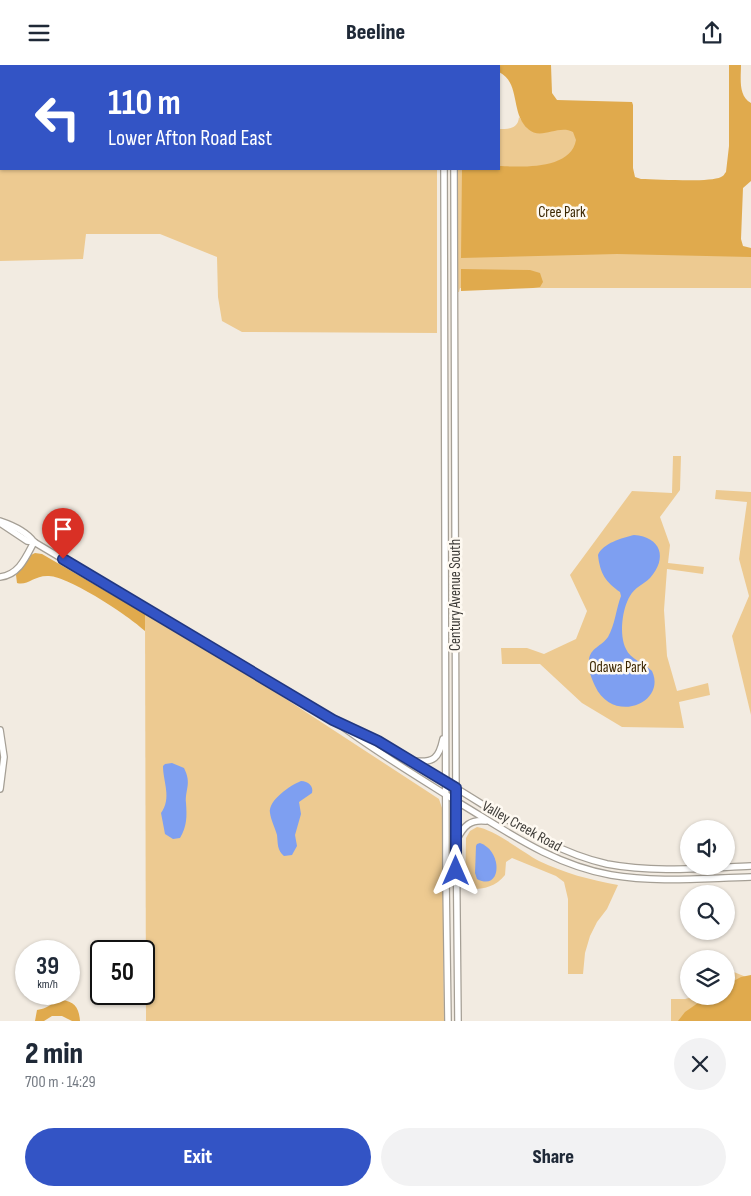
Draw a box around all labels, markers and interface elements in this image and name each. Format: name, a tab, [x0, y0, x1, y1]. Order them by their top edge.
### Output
icon: menu	[25, 19, 53, 47]
text: Beeline	[346, 19, 405, 46]
icon: share	[698, 19, 726, 47]
text: 110 m	[108, 82, 181, 125]
icon: left	[25, 85, 90, 150]
text: Lower Afton Road East	[108, 125, 272, 152]
park label: Cree Park	[538, 203, 586, 222]
pin	[42, 508, 84, 559]
icon: arrive	[49, 515, 77, 543]
street label: Century Avenue South	[446, 539, 465, 651]
park label: Odawa Park	[589, 658, 647, 677]
street label: Valley Creek Road	[479, 797, 565, 856]
map controls	[680, 820, 735, 1005]
button: sound	[680, 820, 735, 875]
position arrow	[429, 844, 481, 896]
button: search	[680, 885, 735, 940]
speed limit sign: 50	[90, 940, 155, 1005]
button: layers	[680, 950, 735, 1005]
text: 39	[36, 951, 59, 982]
text: km/h	[37, 977, 58, 992]
text: 2 min	[25, 1036, 83, 1072]
button: close	[674, 1038, 726, 1090]
text: 700 m · 14:29	[25, 1073, 96, 1092]
button: Exit	[25, 1128, 371, 1186]
button: Share	[381, 1128, 726, 1186]

